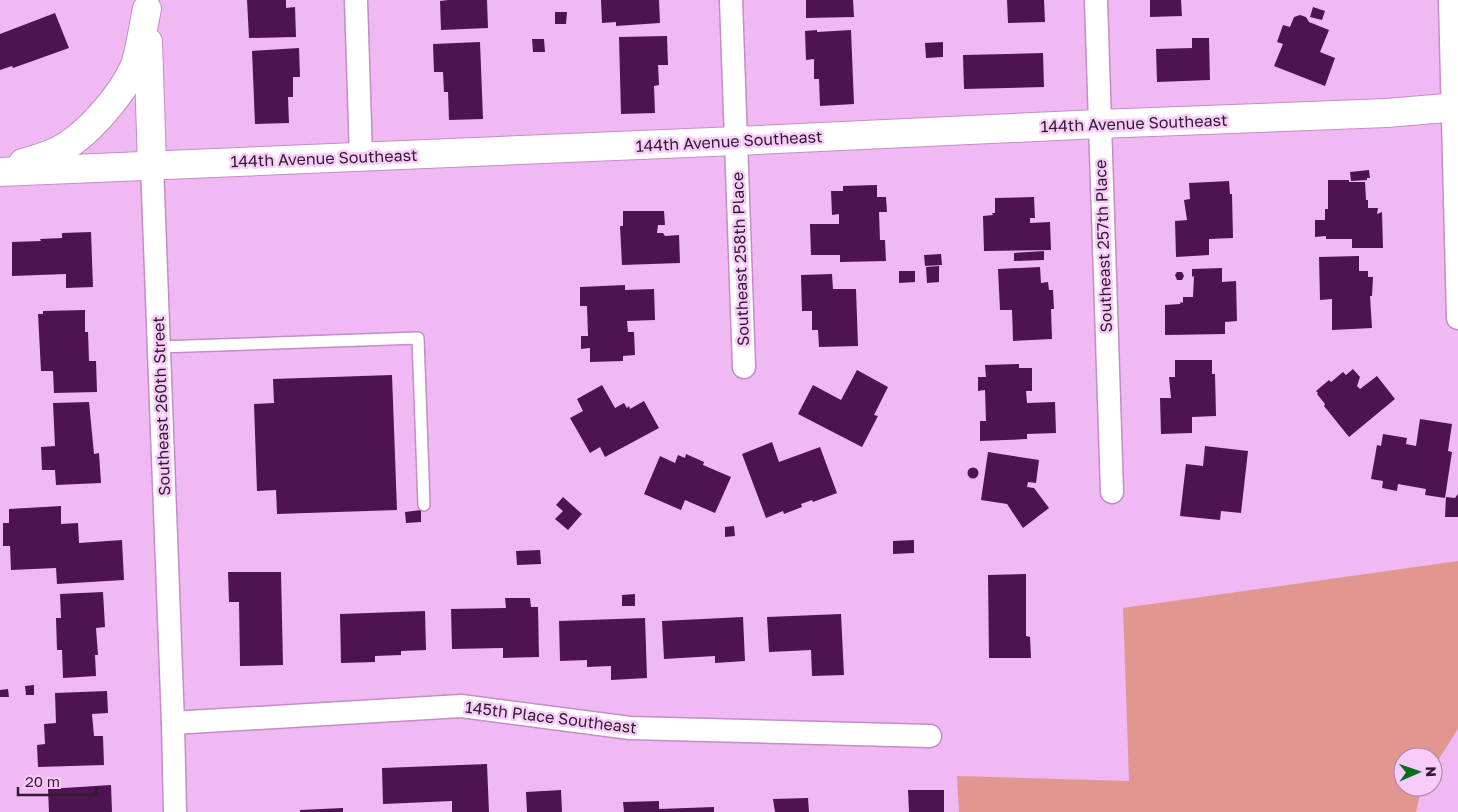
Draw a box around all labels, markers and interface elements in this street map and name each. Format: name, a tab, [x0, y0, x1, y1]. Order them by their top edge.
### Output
street label: 144th Avenue Southeast	[1040, 110, 1228, 136]
street label: 144th Avenue Southeast	[635, 126, 823, 156]
street label: 144th Avenue Southeast	[230, 145, 418, 171]
street label: Southeast 257th Place	[1090, 159, 1116, 333]
street label: Southeast 258th Place	[727, 172, 753, 346]
street label: Southeast 260th Street	[148, 316, 174, 496]
street label: 145th Place Southeast	[464, 697, 638, 737]
north arrow	[1393, 747, 1443, 797]
scale bar	[18, 764, 95, 796]
text: N	[1423, 766, 1440, 777]
text: 20 m	[25, 772, 60, 790]

